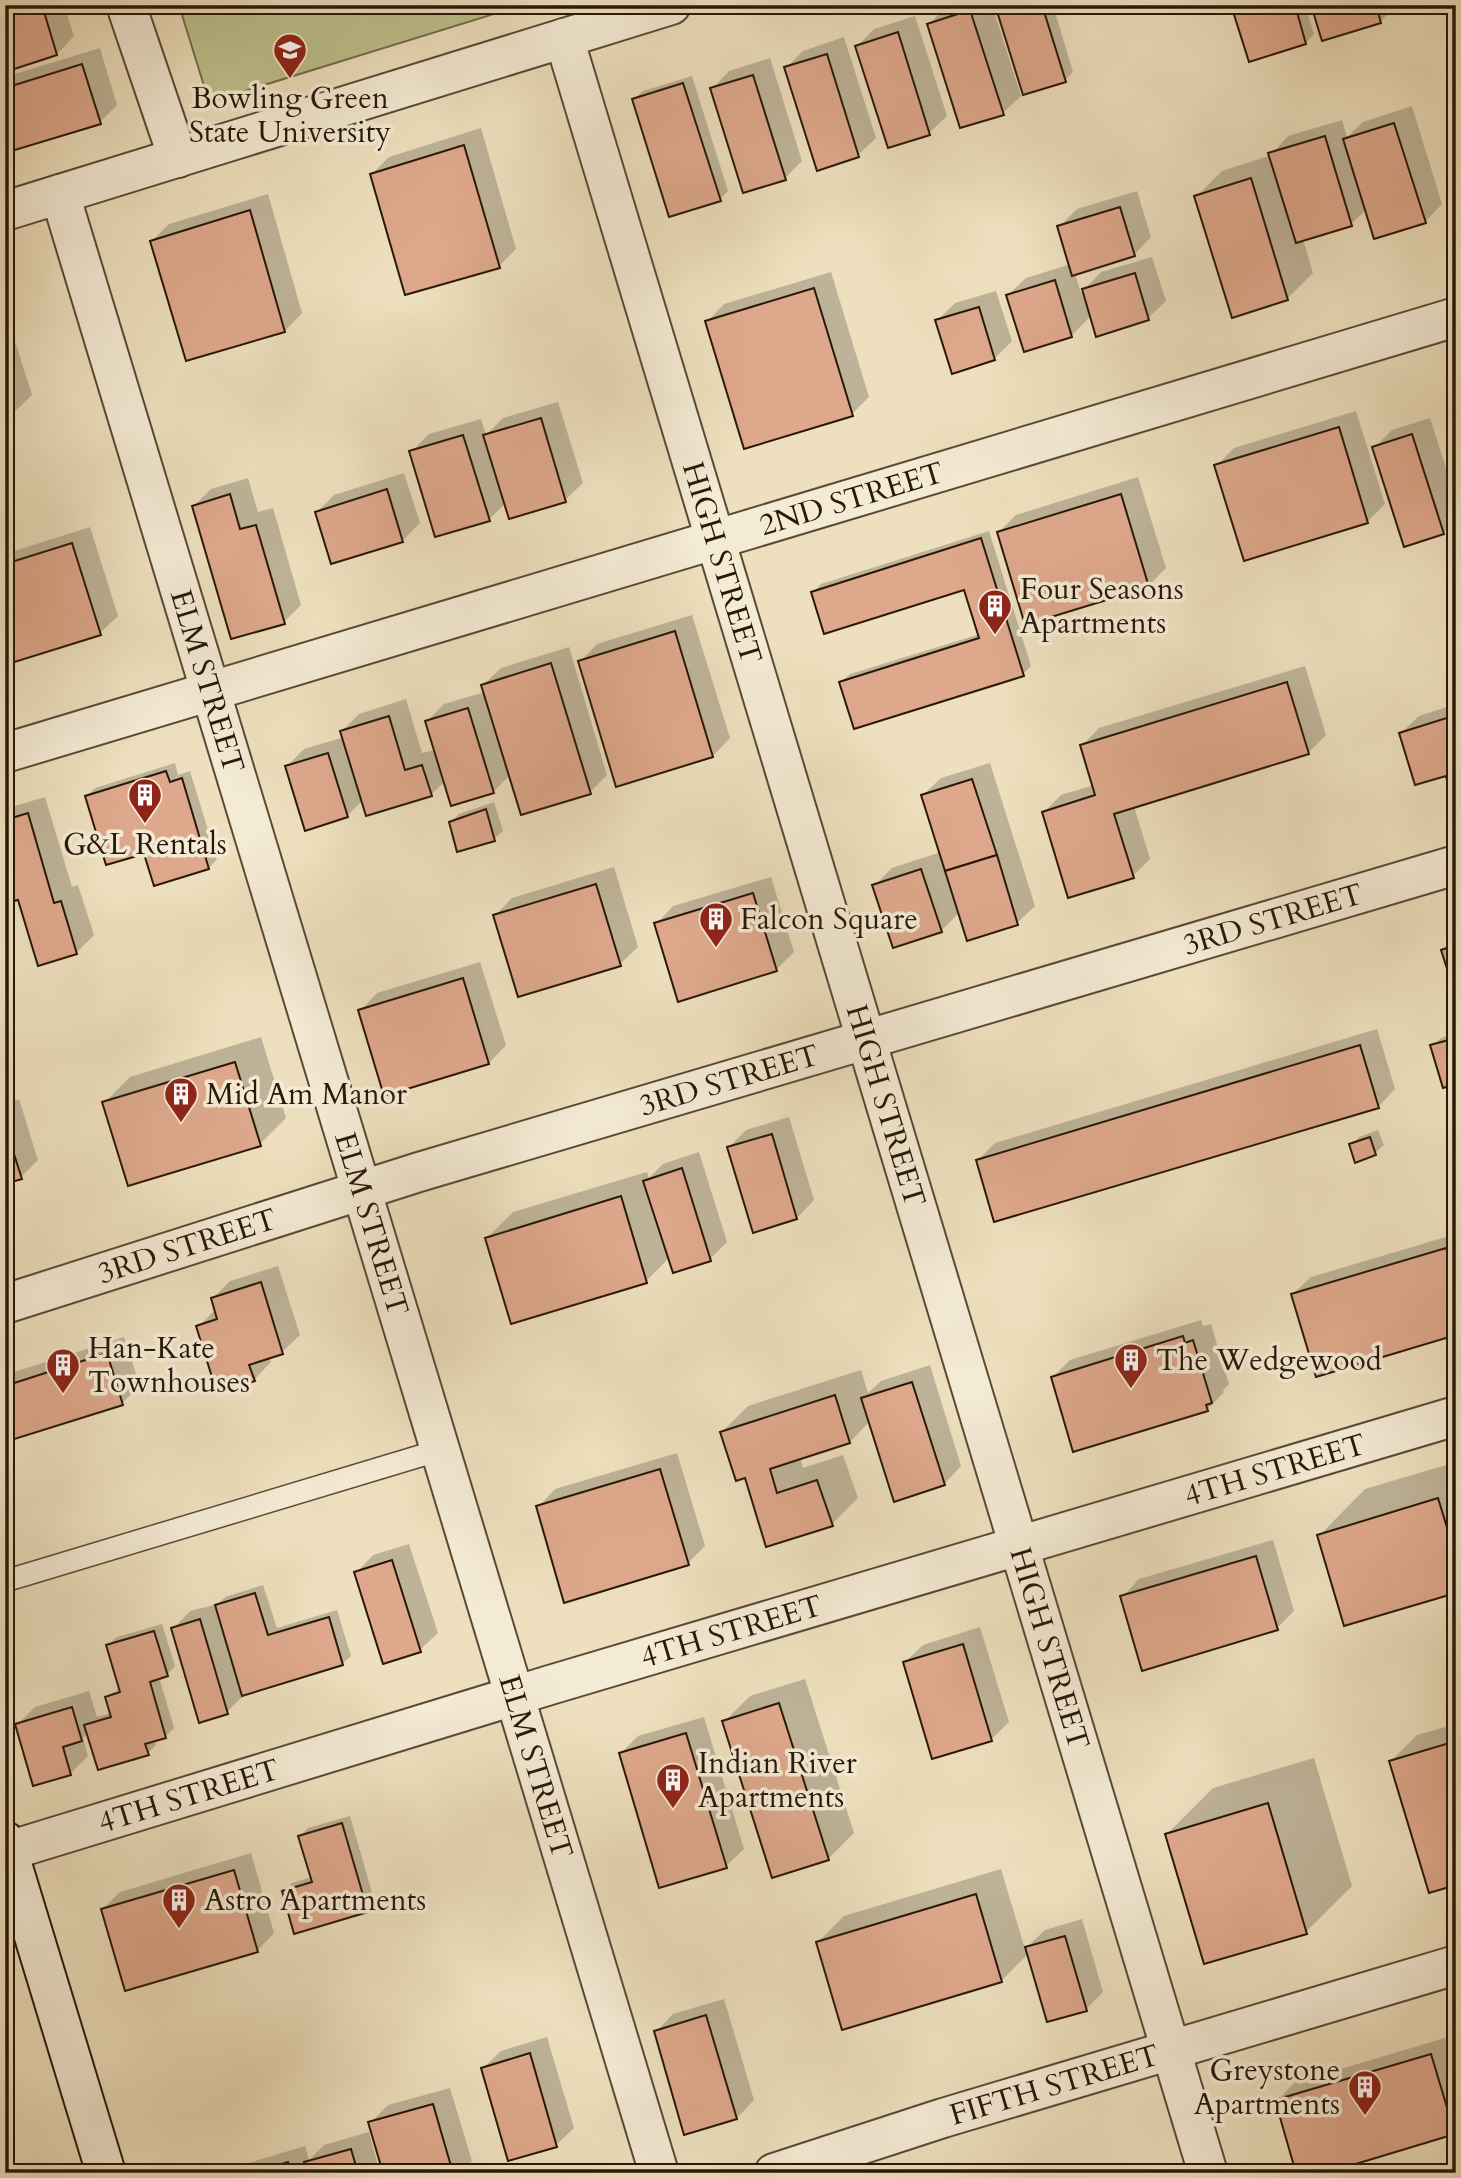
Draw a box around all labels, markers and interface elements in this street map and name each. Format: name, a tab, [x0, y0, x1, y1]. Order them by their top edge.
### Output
school or university icon: Bowling Green State University	[271, 31, 309, 80]
place label: Bowling Green State University	[189, 78, 391, 153]
street label: 2ND STREET	[755, 452, 949, 546]
street label: HIGH STREET	[672, 457, 772, 669]
place label: Four Seasons Apartments	[1020, 569, 1184, 644]
street label: ELM STREET	[160, 585, 254, 778]
building icon: Four Seasons Apartments	[976, 587, 1014, 636]
building icon: G&L Rentals	[126, 776, 164, 825]
place label: G&L Rentals	[63, 824, 227, 865]
street label: 3RD STREET	[1178, 874, 1368, 966]
place label: Falcon Square	[740, 899, 918, 940]
building icon: Falcon Square	[697, 900, 735, 949]
street label: HIGH STREET	[836, 1000, 935, 1212]
street label: 3RD STREET	[635, 1035, 824, 1127]
place label: Mid Am Manor	[206, 1074, 407, 1115]
building icon: Mid Am Manor	[162, 1075, 200, 1124]
street label: ELM STREET	[324, 1127, 418, 1321]
street label: 3RD STREET	[93, 1199, 282, 1294]
place label: Han-Kate Townhouses	[88, 1328, 250, 1403]
place label: The Wedgewood	[1156, 1340, 1382, 1381]
building icon: The Wedgewood	[1112, 1341, 1150, 1390]
building icon: Han-Kate Townhouses	[44, 1346, 82, 1395]
street label: 4TH STREET	[1179, 1424, 1371, 1517]
street label: HIGH STREET	[999, 1542, 1099, 1755]
street label: 4TH STREET	[636, 1585, 827, 1678]
street label: ELM STREET	[488, 1670, 583, 1864]
place label: Indian River Apartments	[698, 1743, 857, 1818]
street label: 4TH STREET	[93, 1749, 284, 1843]
building icon: Indian River Apartments	[654, 1761, 692, 1810]
place label: Astro Apartments	[204, 1880, 426, 1921]
building icon: Astro Apartments	[160, 1881, 198, 1930]
street label: FIFTH STREET	[945, 2035, 1164, 2136]
place label: Greystone Apartments	[1194, 2050, 1340, 2125]
building icon: Greystone Apartments	[1346, 2068, 1384, 2117]

